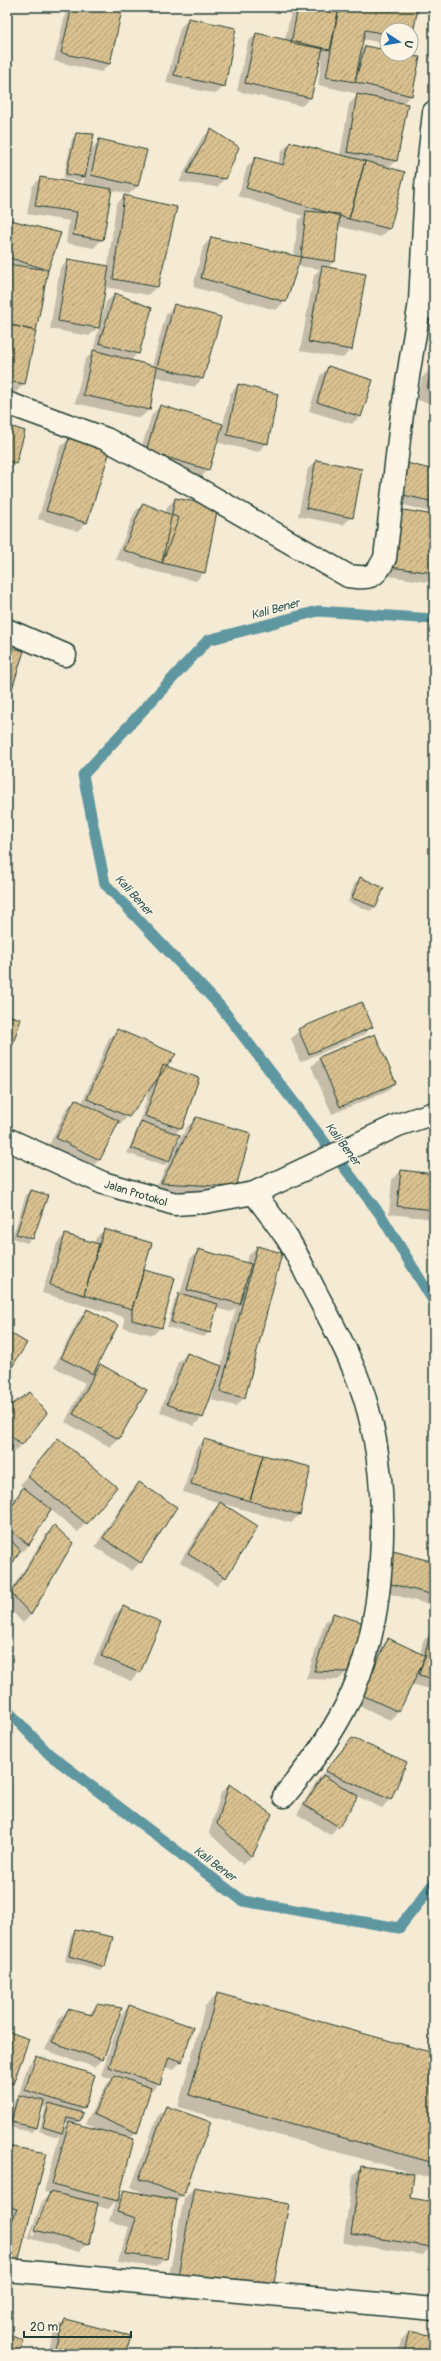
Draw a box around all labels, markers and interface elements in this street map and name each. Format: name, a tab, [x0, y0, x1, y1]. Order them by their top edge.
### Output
north arrow	[379, 22, 419, 62]
text: U	[401, 39, 415, 49]
water label: Kali Bener	[249, 595, 303, 623]
water label: Kali Bener	[111, 872, 157, 920]
water label: Kali Bener	[322, 1120, 365, 1170]
street label: Jalan Protokol	[103, 1178, 169, 1209]
water label: Kali Bener	[190, 1843, 240, 1886]
scale bar	[24, 2313, 131, 2339]
text: 20 m	[30, 2320, 59, 2335]

